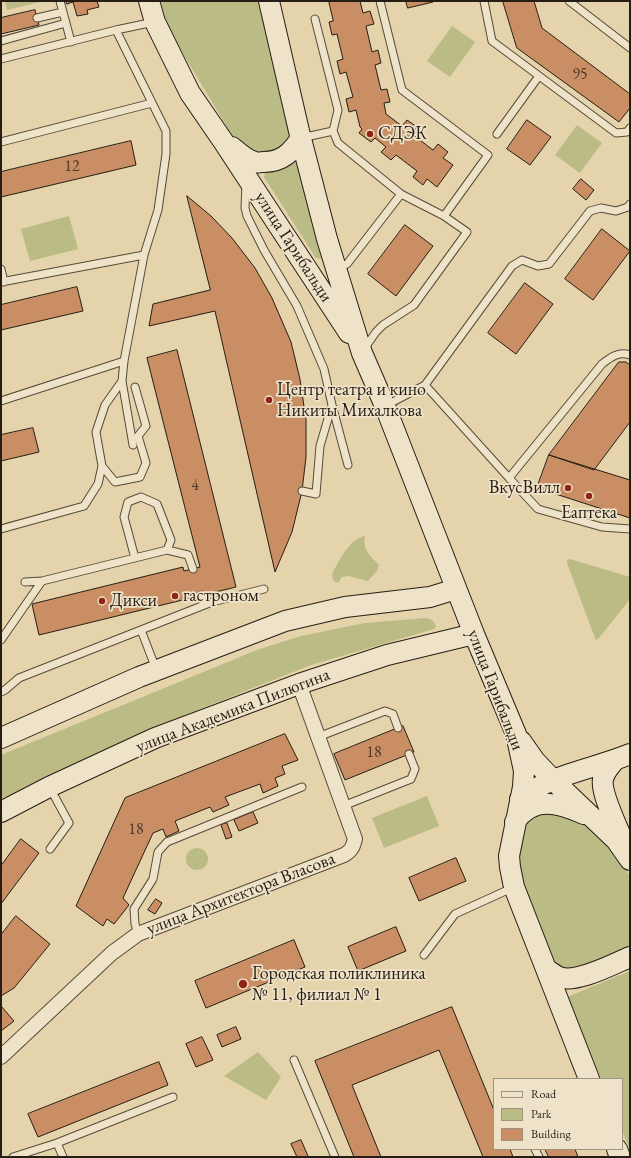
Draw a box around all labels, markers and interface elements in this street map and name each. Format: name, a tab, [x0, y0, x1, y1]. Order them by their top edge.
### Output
house number: 95	[572, 65, 588, 85]
place label: СДЭК	[378, 123, 427, 145]
marker: СДЭК	[365, 129, 375, 139]
house number: 12	[64, 157, 80, 177]
street label: улица Гарибальди	[249, 188, 337, 306]
place label: Центр театра и кино Никиты Михалкова	[277, 379, 426, 422]
marker: Центр театра и кино Никиты Михалкова	[264, 395, 274, 405]
house number: 4	[191, 476, 199, 496]
place label: ВкусВилл	[489, 477, 560, 499]
marker: ВкусВилл	[563, 483, 573, 493]
marker: Еаптека	[584, 491, 594, 501]
place label: Еаптека	[561, 502, 617, 524]
place label: гастроном	[183, 585, 259, 607]
place label: Дикси	[110, 590, 157, 612]
marker: гастроном	[170, 591, 180, 601]
marker: Дикси	[97, 596, 107, 606]
street label: улица Гарибальди	[462, 627, 528, 753]
street label: улица Академика Пилюгина	[133, 664, 333, 758]
house number: 18	[366, 743, 382, 763]
house number: 18	[128, 820, 144, 840]
street label: улица Архитектора Власова	[144, 848, 338, 940]
place label: Городская поликлиника № 11, филиал № 1	[252, 963, 426, 1006]
marker: Городская поликлиника № 11, филиал № 1	[237, 978, 249, 990]
legend	[493, 1078, 623, 1150]
text: Road	[531, 1086, 556, 1102]
text: Park	[531, 1106, 551, 1122]
text: Building	[531, 1126, 571, 1142]

